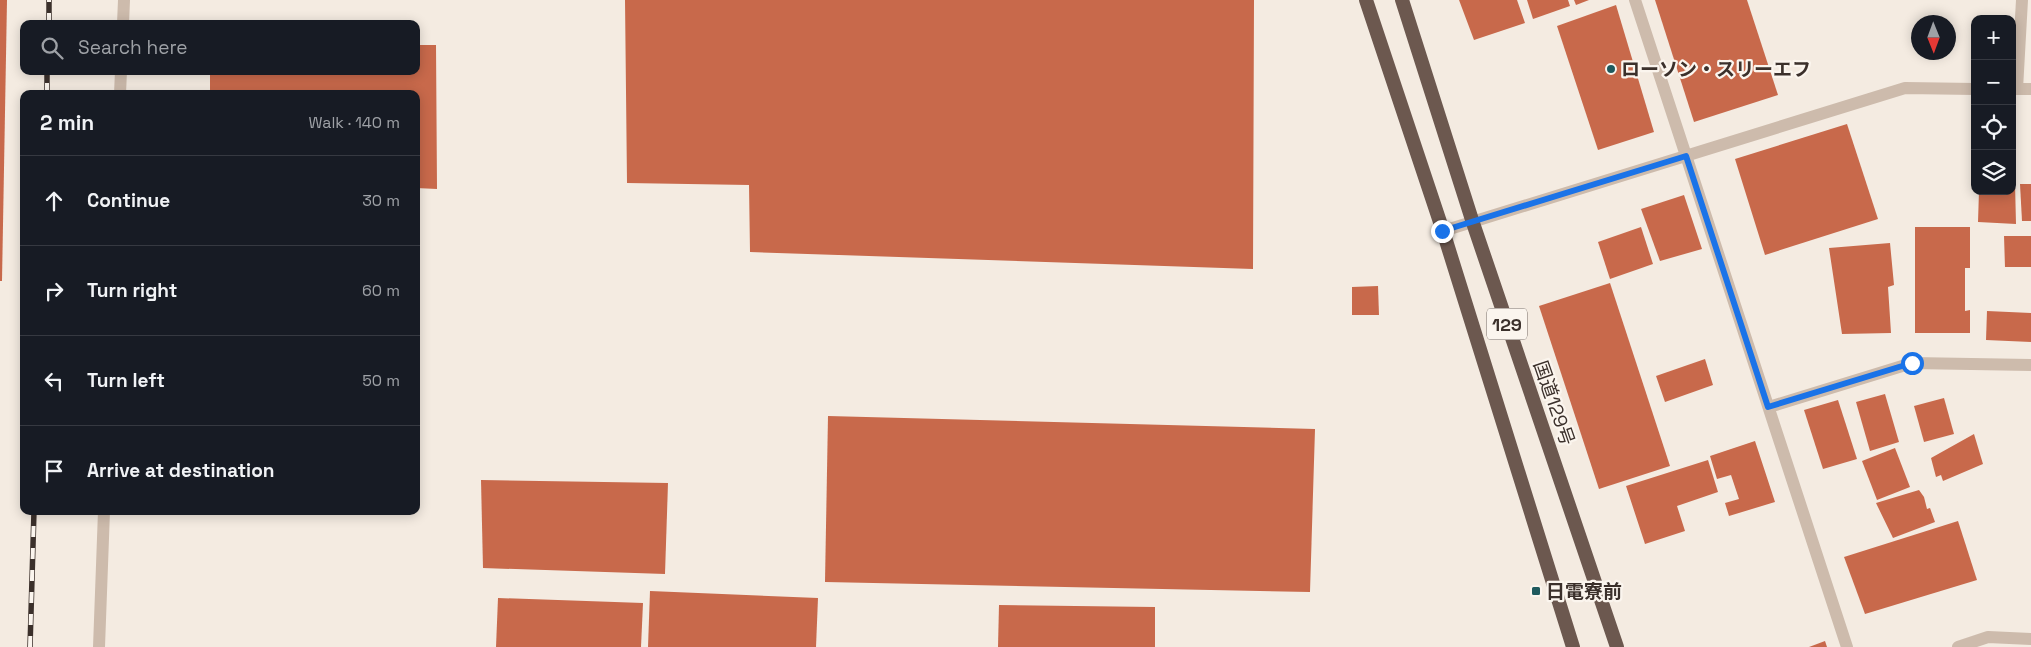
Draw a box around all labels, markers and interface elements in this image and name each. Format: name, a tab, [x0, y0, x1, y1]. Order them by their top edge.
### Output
north arrow	[1911, 15, 1956, 60]
map controls	[1971, 15, 2016, 195]
button: +	[1971, 15, 2016, 60]
search box	[20, 20, 420, 75]
icon: search	[38, 34, 66, 62]
text: Search here	[78, 35, 188, 60]
place label: ローソン・スリーエフ	[1621, 57, 1811, 82]
button: −	[1971, 60, 2016, 105]
marker: ローソン・スリーエフ	[1605, 63, 1617, 75]
button: locate	[1971, 105, 2016, 150]
text: 2 min	[40, 109, 94, 136]
text: Walk · 140 m	[308, 112, 400, 133]
button: layers	[1971, 150, 2016, 195]
icon: ahead	[40, 187, 68, 215]
text: Continue	[87, 188, 170, 213]
text: 30 m	[362, 190, 400, 211]
route end	[1431, 220, 1454, 243]
icon: right	[40, 277, 68, 305]
text: Turn right	[87, 278, 177, 303]
text: 60 m	[362, 280, 400, 301]
road number: 129	[1487, 308, 1527, 339]
route start	[1901, 352, 1924, 375]
street label: 国道129号	[1528, 357, 1580, 449]
icon: left	[40, 367, 68, 395]
text: Turn left	[87, 368, 165, 393]
text: 50 m	[362, 370, 400, 391]
icon: arrive	[40, 457, 68, 485]
text: Arrive at destination	[87, 458, 275, 483]
place label: 日電寮前	[1546, 579, 1622, 604]
marker: 日電寮前	[1530, 585, 1542, 597]

